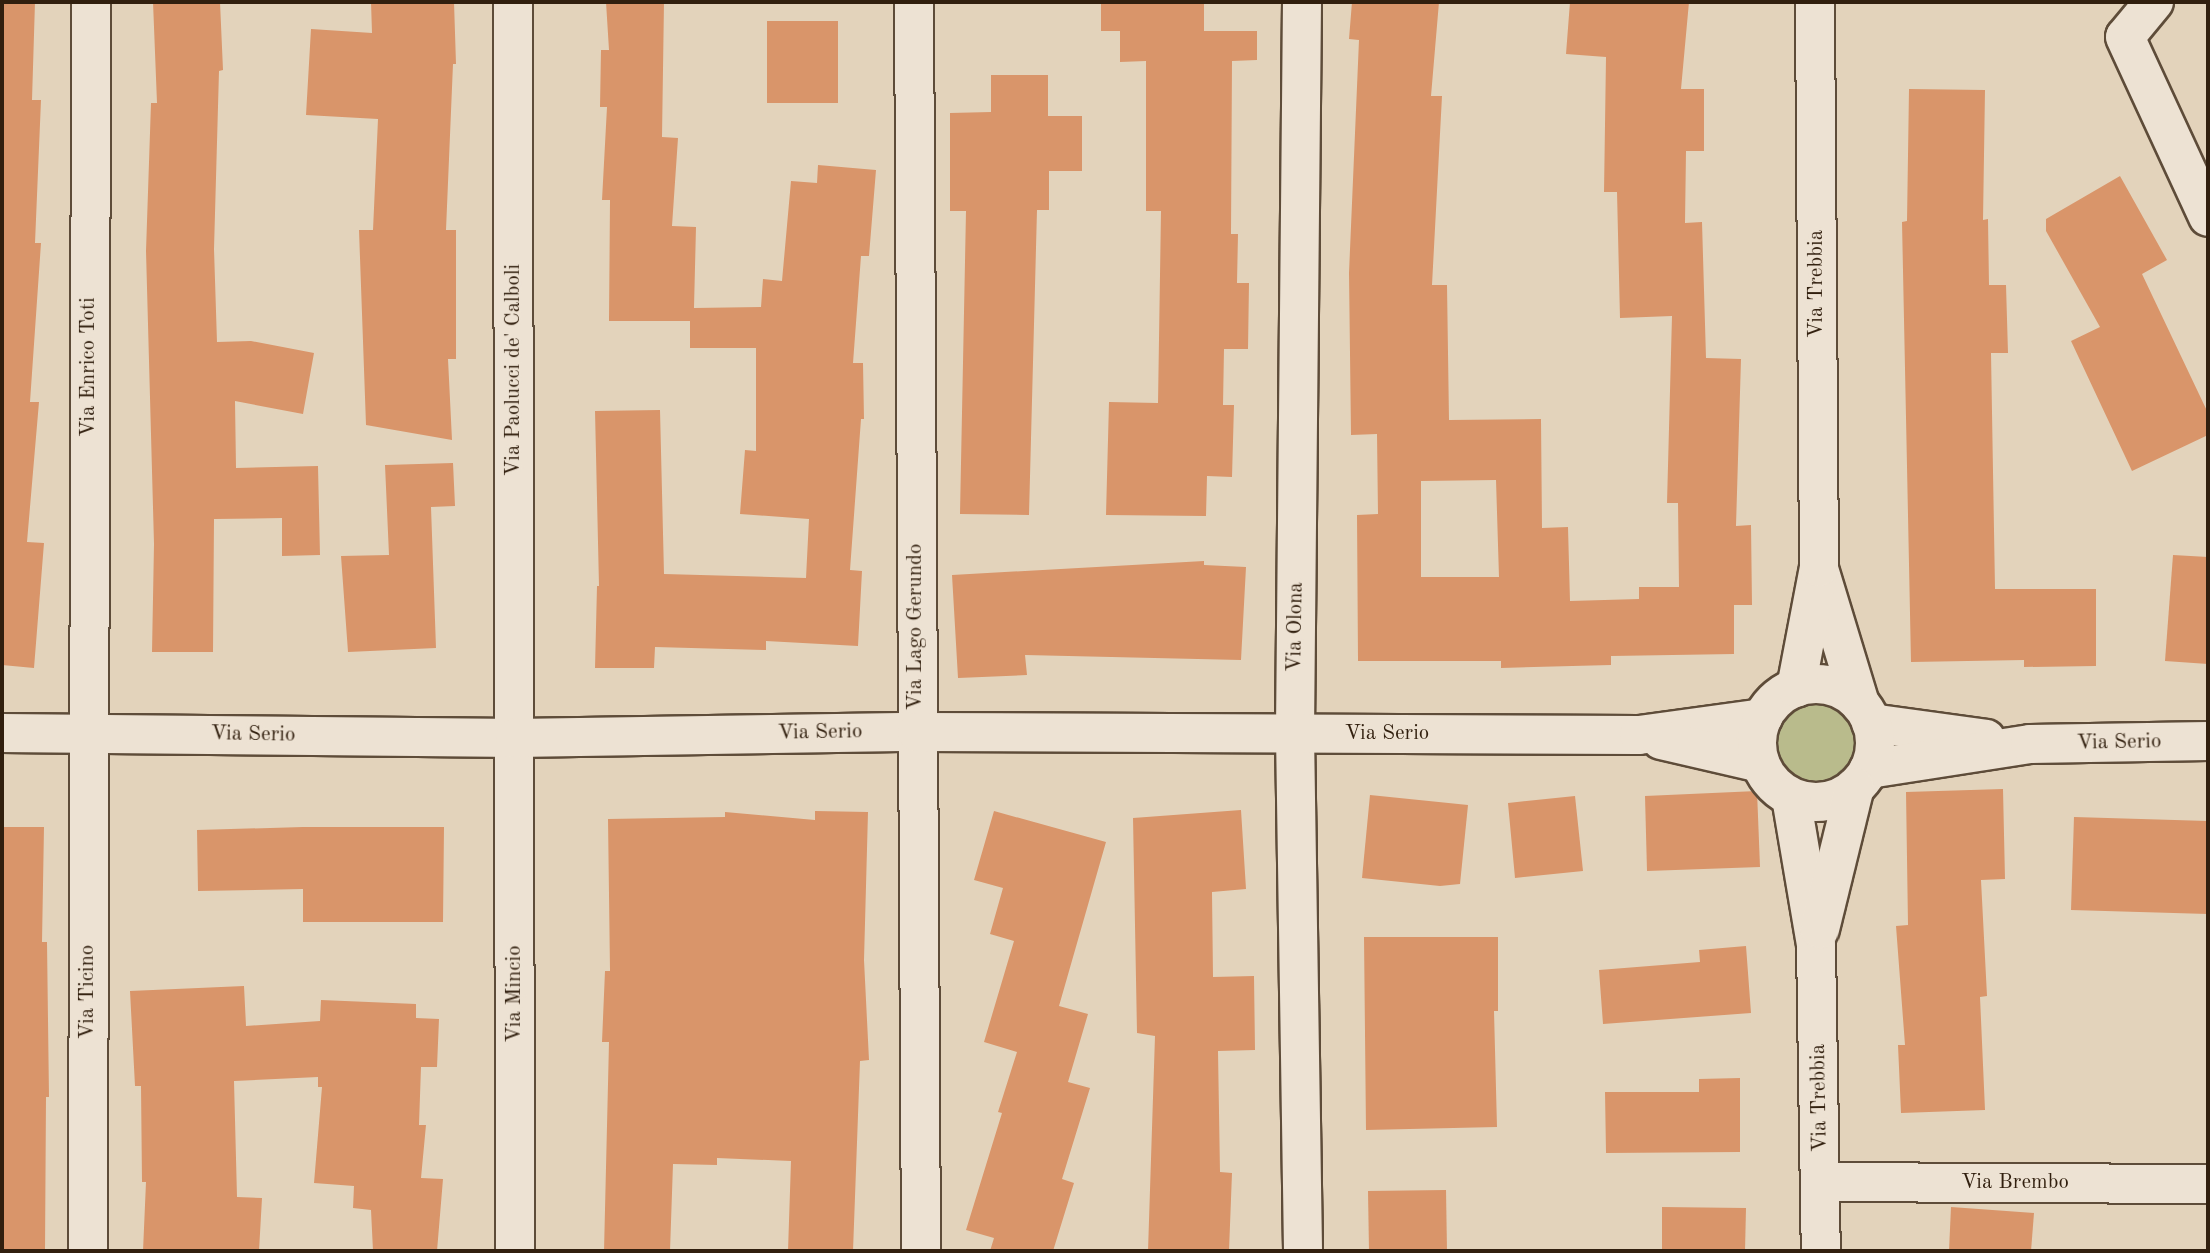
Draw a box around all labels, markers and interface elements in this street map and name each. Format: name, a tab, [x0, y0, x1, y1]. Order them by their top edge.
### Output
street label: Via Trebbia	[1804, 230, 1830, 338]
street label: Via Paolucci de' Calboli	[501, 264, 527, 476]
street label: Via Enrico Toti	[76, 297, 102, 437]
street label: Via Lago Gerundo	[903, 544, 929, 710]
street label: Via Olona	[1283, 582, 1309, 672]
street label: Via Serio	[777, 720, 863, 746]
street label: Via Serio	[1345, 721, 1429, 747]
street label: Via Serio	[210, 722, 296, 748]
street label: Via Serio	[2076, 730, 2162, 756]
street label: Via Ticino	[75, 945, 101, 1039]
street label: Via Mincio	[502, 945, 528, 1043]
street label: Via Trebbia	[1806, 1044, 1834, 1152]
street label: Via Brembo	[1961, 1170, 2069, 1196]

